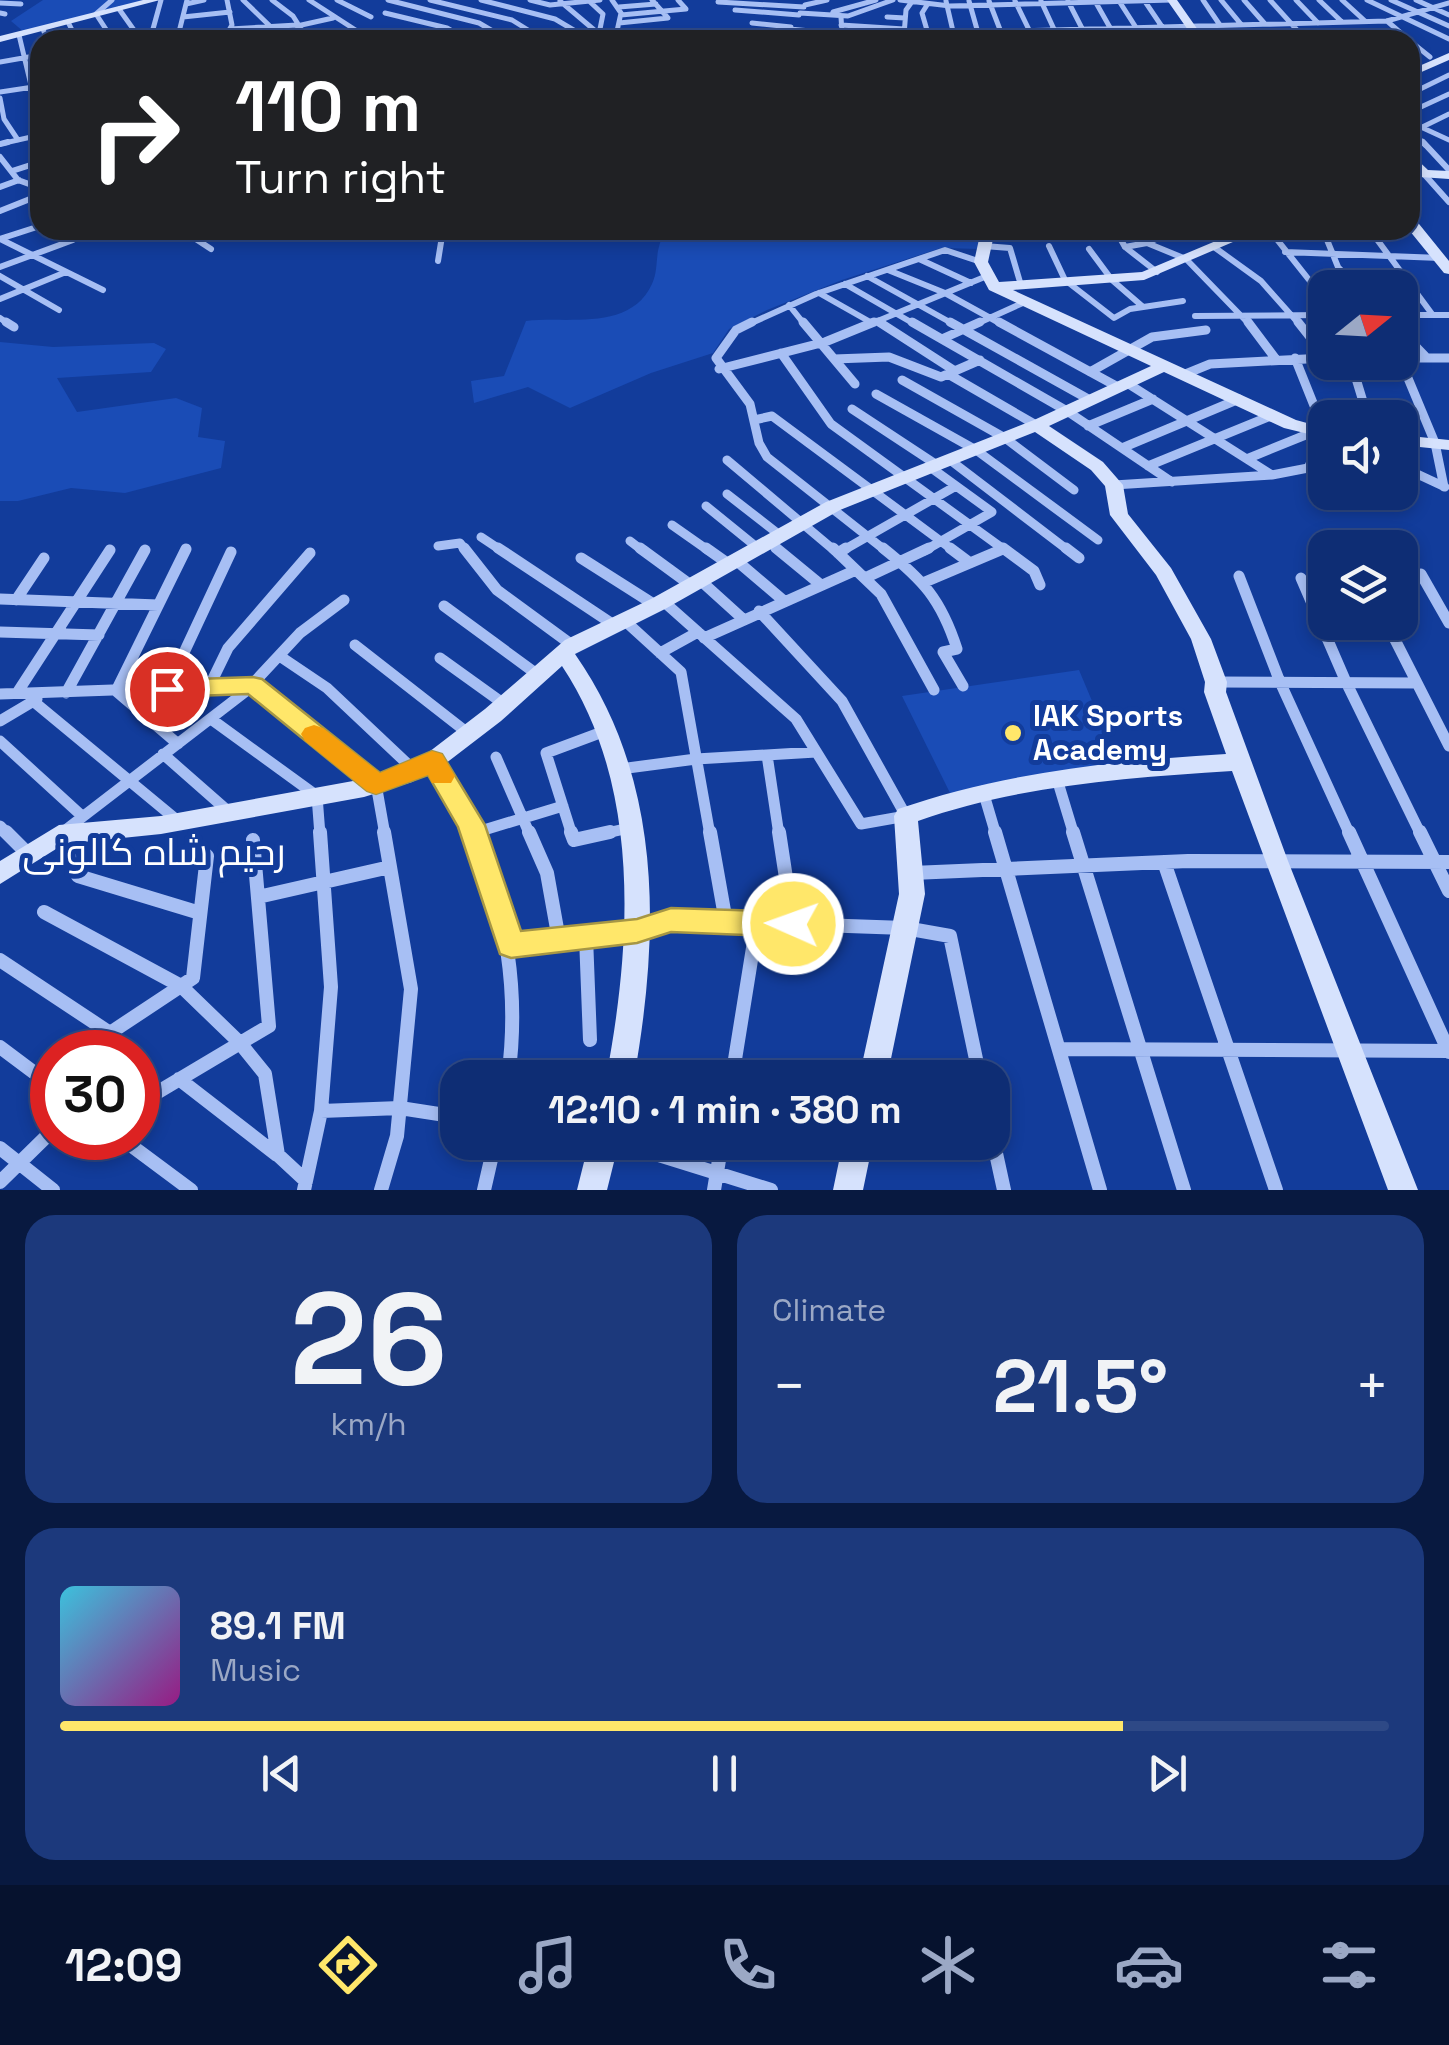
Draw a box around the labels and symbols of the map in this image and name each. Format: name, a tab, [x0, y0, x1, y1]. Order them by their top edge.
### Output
north arrow	[1308, 270, 1418, 380]
pin	[125, 647, 210, 732]
place label: IAK Sports Academy	[1033, 696, 1183, 769]
marker: IAK Sports Academy	[1002, 722, 1024, 744]
district label: رحیم شاہ کالونی	[23, 828, 285, 878]
position arrow	[741, 872, 845, 976]
speed limit sign: 30	[30, 1030, 160, 1160]

